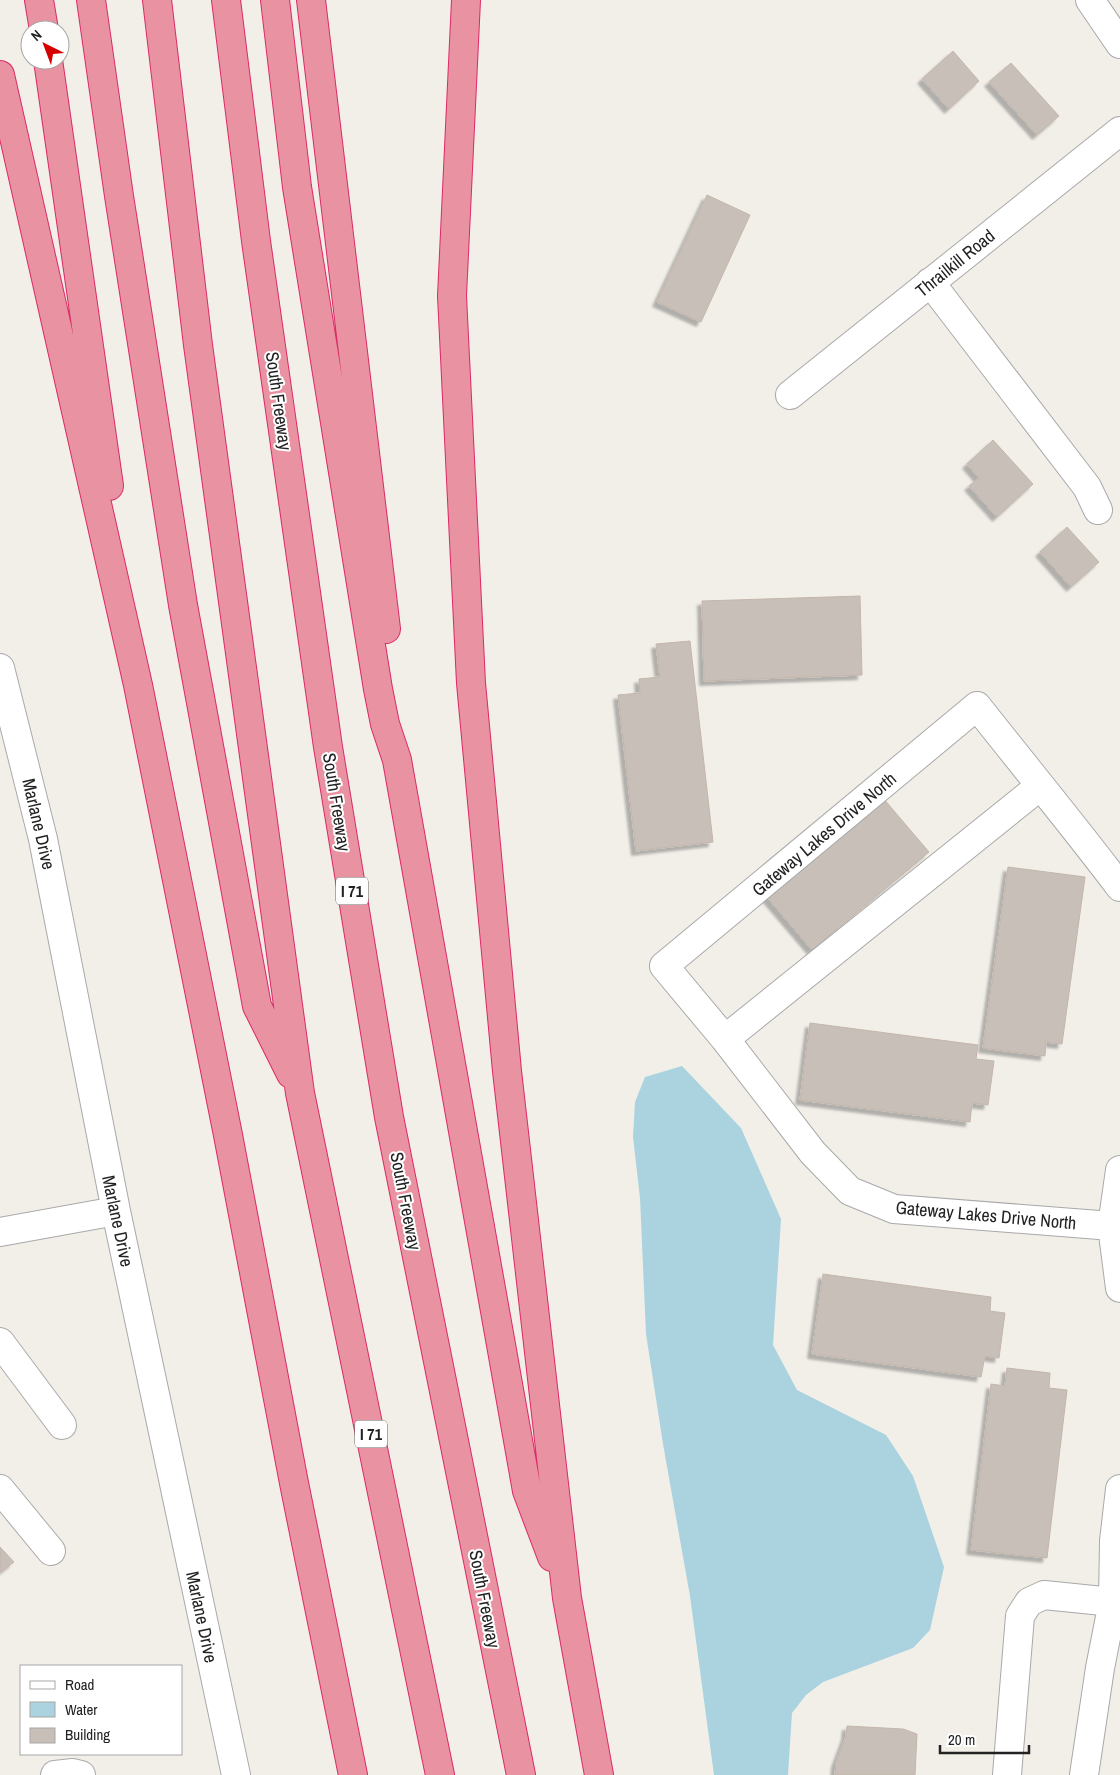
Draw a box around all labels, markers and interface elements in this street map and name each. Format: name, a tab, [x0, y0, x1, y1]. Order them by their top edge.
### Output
north arrow	[20, 20, 70, 70]
text: N	[27, 26, 45, 45]
street label: Thrailkill Road	[910, 223, 1000, 303]
street label: South Freeway	[260, 350, 298, 452]
street label: South Freeway	[317, 751, 357, 854]
street label: Gateway Lakes Drive North	[747, 766, 901, 902]
street label: Marlane Drive	[16, 776, 62, 872]
road number: I 71	[336, 878, 368, 904]
street label: South Freeway	[384, 1150, 428, 1253]
street label: Marlane Drive	[96, 1173, 140, 1269]
street label: Gateway Lakes Drive North	[895, 1195, 1077, 1235]
road number: I 71	[355, 1420, 387, 1448]
street label: South Freeway	[463, 1548, 507, 1651]
street label: Marlane Drive	[180, 1569, 224, 1665]
legend	[20, 1665, 182, 1755]
text: Road	[65, 1674, 94, 1695]
text: Water	[65, 1699, 97, 1720]
scale bar	[940, 1722, 1029, 1754]
text: Building	[65, 1724, 110, 1745]
text: 20 m	[948, 1729, 975, 1750]

